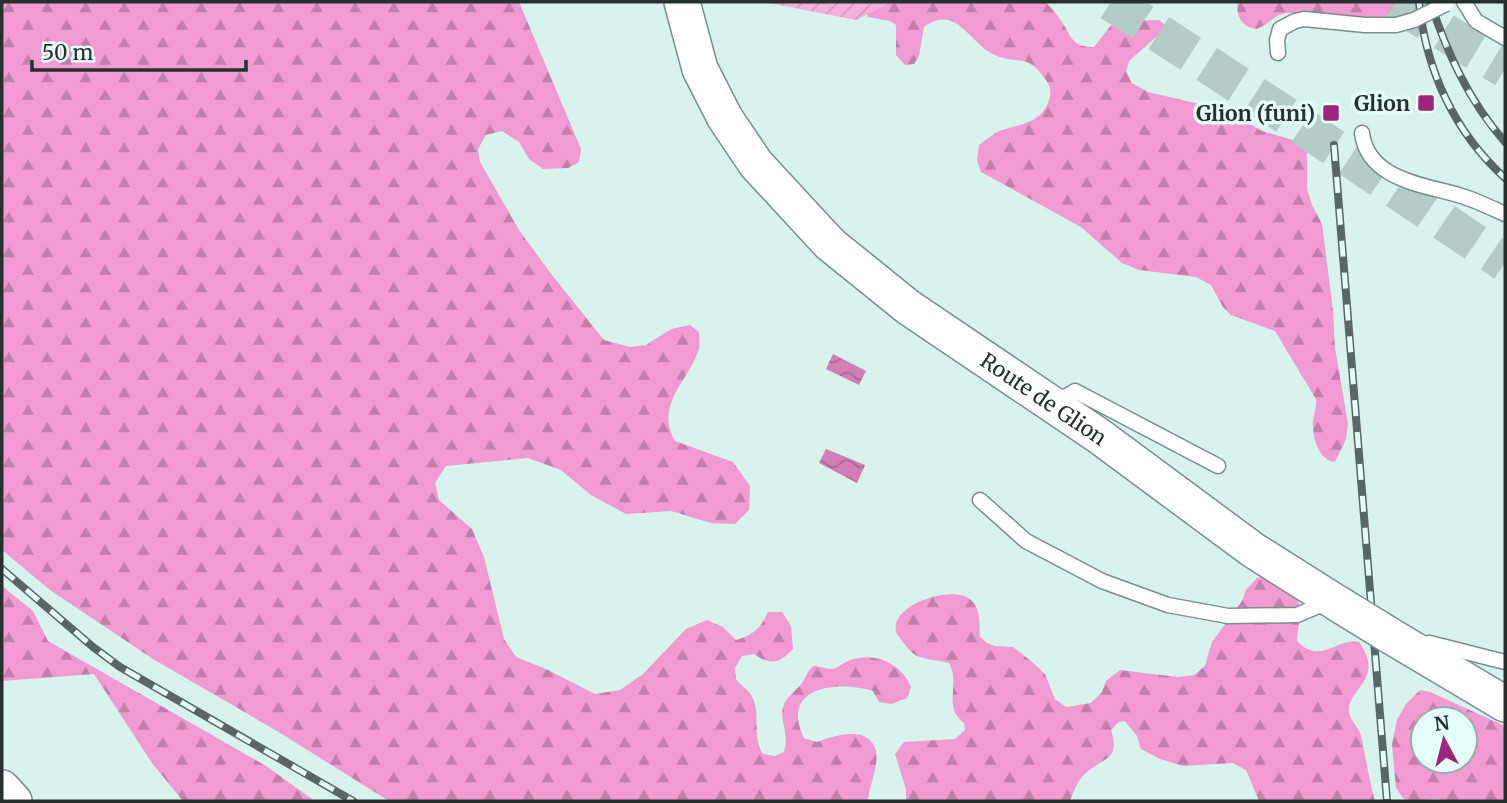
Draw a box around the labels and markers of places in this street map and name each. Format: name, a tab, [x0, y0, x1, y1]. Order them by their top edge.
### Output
place label: Glion	[1354, 90, 1410, 117]
marker: Glion	[1416, 93, 1436, 113]
place label: Glion (funi)	[1196, 100, 1315, 127]
marker: Glion (funi)	[1321, 103, 1341, 123]

